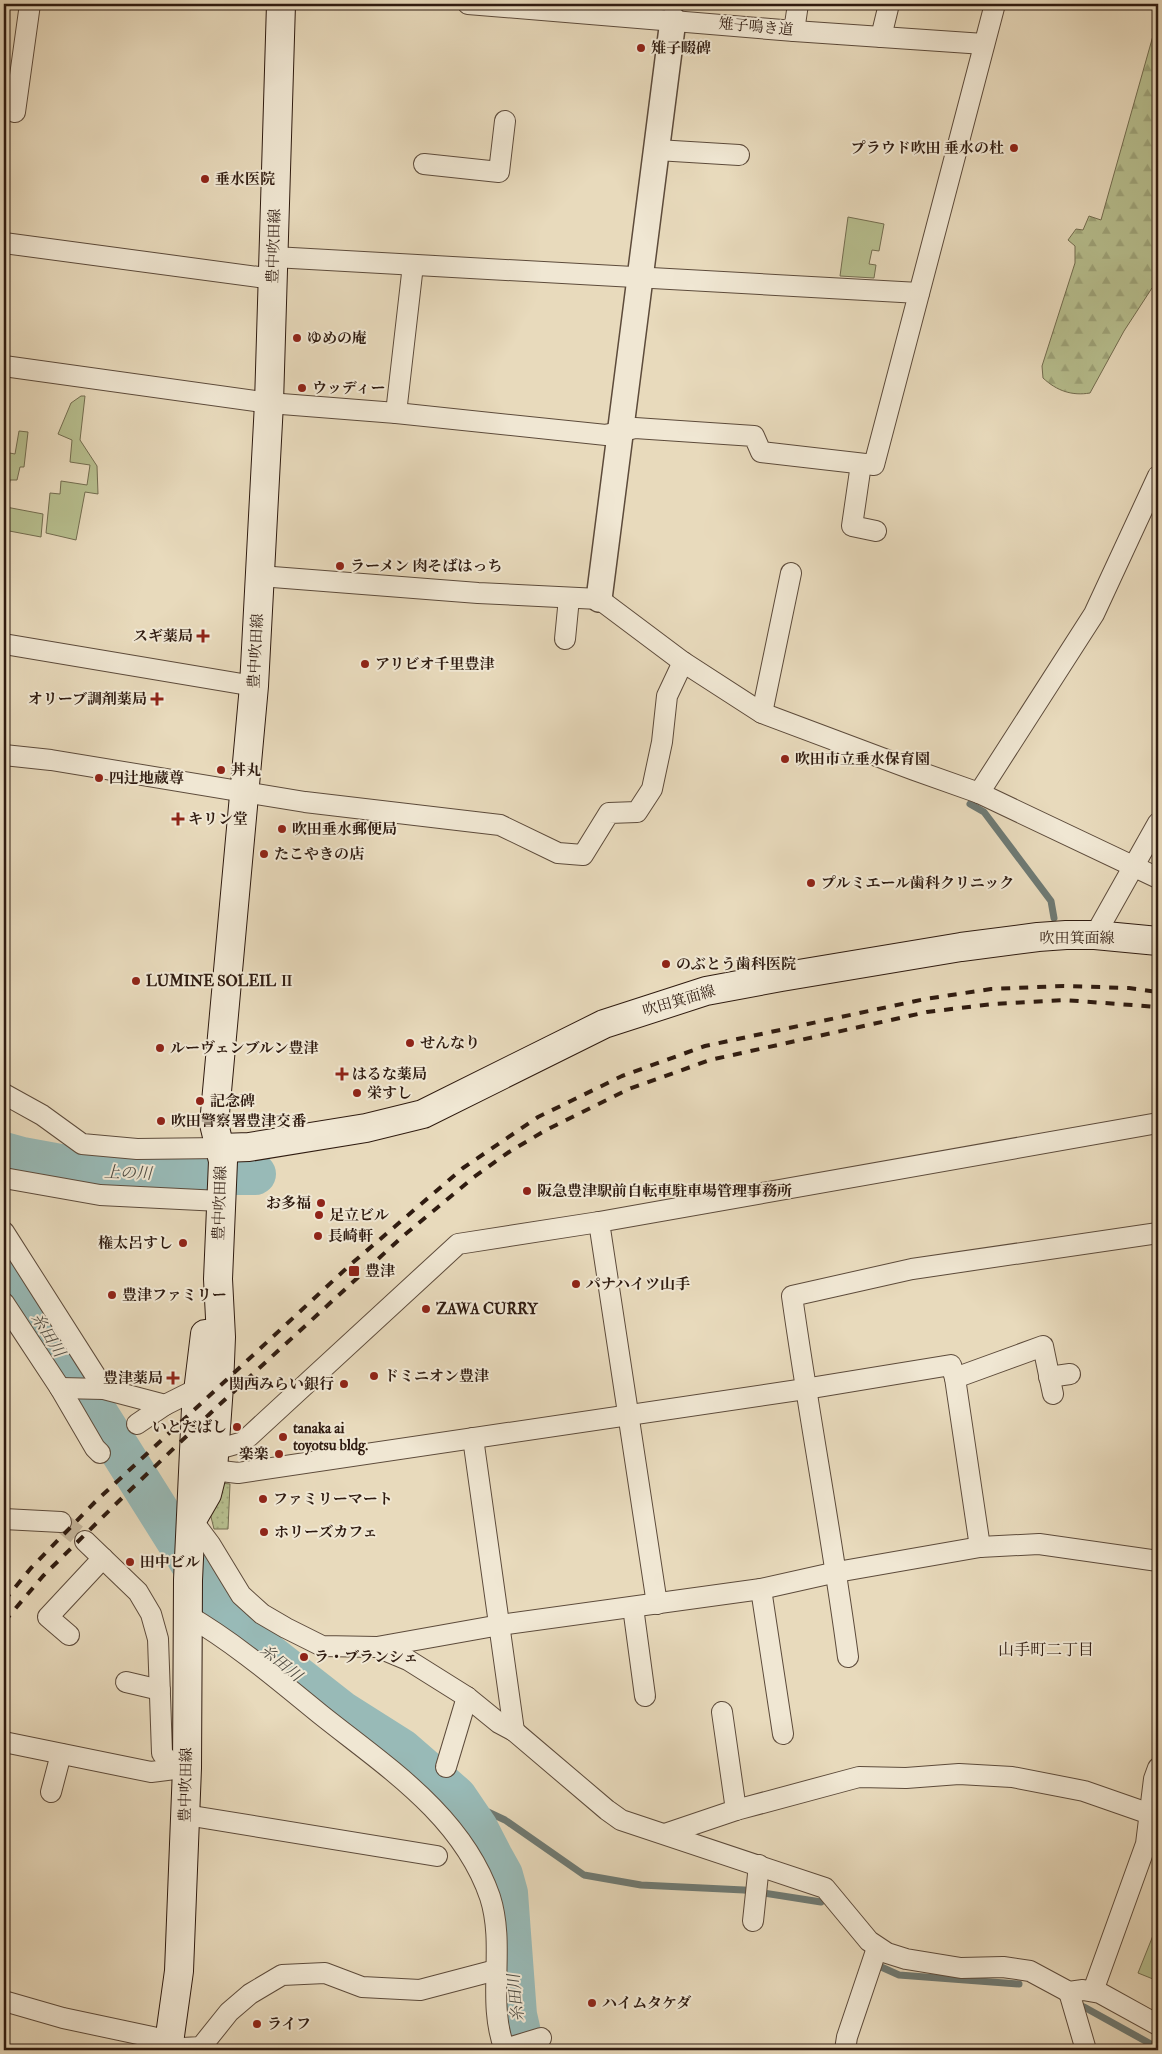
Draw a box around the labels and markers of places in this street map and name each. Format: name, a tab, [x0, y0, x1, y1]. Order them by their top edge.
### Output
place label: 雉子畷碑	[651, 39, 711, 58]
marker: 雉子畷碑	[635, 42, 647, 54]
place label: プラウド吹田 垂水の杜	[851, 139, 1004, 158]
marker: プラウド吹田 垂水の杜	[1008, 142, 1020, 154]
place label: 垂水医院	[215, 170, 275, 189]
marker: 垂水医院	[199, 173, 211, 185]
place label: ゆめの庵	[307, 329, 367, 348]
marker: ゆめの庵	[291, 332, 303, 344]
place label: ウッディー	[312, 379, 386, 398]
marker: ウッディー	[296, 382, 308, 394]
place label: ラーメン 肉そばはっち	[350, 557, 502, 576]
marker: ラーメン 肉そばはっち	[334, 560, 346, 572]
place label: スギ薬局	[133, 627, 193, 646]
marker: スギ薬局	[197, 630, 209, 642]
place label: アリビオ千里豊津	[375, 655, 494, 674]
marker: アリビオ千里豊津	[359, 658, 371, 670]
place label: オリーブ調剤薬局	[28, 690, 147, 709]
marker: オリーブ調剤薬局	[151, 693, 163, 705]
place label: 吹田市立垂水保育園	[795, 750, 930, 769]
marker: 吹田市立垂水保育園	[779, 753, 791, 765]
place label: 丼丸	[231, 761, 261, 780]
marker: 丼丸	[215, 764, 227, 776]
place label: 四辻地蔵尊	[109, 769, 184, 788]
marker: 四辻地蔵尊	[93, 772, 105, 784]
place label: キリン堂	[188, 810, 248, 829]
marker: キリン堂	[172, 813, 184, 825]
place label: 吹田垂水郵便局	[292, 820, 397, 839]
marker: 吹田垂水郵便局	[276, 823, 288, 835]
place label: たこやきの店	[274, 845, 364, 864]
marker: たこやきの店	[258, 848, 270, 860]
place label: プルミエール歯科クリニック	[821, 874, 1014, 893]
marker: プルミエール歯科クリニック	[805, 877, 817, 889]
place label: のぶとう歯科医院	[676, 955, 796, 974]
marker: のぶとう歯科医院	[660, 958, 672, 970]
place label: LUMINE SOLEIL Ⅱ	[146, 972, 294, 991]
marker: LUMINE SOLEIL Ⅱ	[130, 975, 142, 987]
place label: せんなり	[420, 1034, 480, 1053]
marker: せんなり	[404, 1037, 416, 1049]
place label: ルーヴェンブルン豊津	[170, 1039, 318, 1058]
marker: ルーヴェンブルン豊津	[154, 1042, 166, 1054]
place label: はるな薬局	[352, 1065, 427, 1084]
marker: はるな薬局	[336, 1068, 348, 1080]
place label: 栄すし	[367, 1084, 412, 1103]
marker: 栄すし	[351, 1087, 363, 1099]
place label: 記念碑	[210, 1092, 255, 1111]
marker: 記念碑	[194, 1095, 206, 1107]
place label: 吹田警察署豊津交番	[171, 1112, 307, 1131]
marker: 吹田警察署豊津交番	[155, 1115, 167, 1127]
place label: 阪急豊津駅前自転車駐車場管理事務所	[537, 1182, 792, 1201]
marker: 阪急豊津駅前自転車駐車場管理事務所	[521, 1185, 533, 1197]
place label: お多福	[266, 1194, 311, 1213]
marker: お多福	[315, 1197, 327, 1209]
place label: 足立ビル	[329, 1206, 389, 1225]
marker: 足立ビル	[313, 1209, 325, 1221]
place label: 長崎軒	[328, 1227, 374, 1246]
marker: 長崎軒	[312, 1230, 324, 1242]
place label: 権太呂すし	[98, 1234, 173, 1253]
marker: 権太呂すし	[177, 1237, 189, 1249]
place label: 豊津	[365, 1262, 395, 1281]
marker: 豊津	[347, 1264, 361, 1278]
place label: パナハイツ山手	[586, 1275, 690, 1294]
marker: パナハイツ山手	[570, 1278, 582, 1290]
place label: 豊津ファミリー	[122, 1286, 227, 1305]
marker: 豊津ファミリー	[106, 1289, 118, 1301]
place label: ZAWA CURRY	[436, 1300, 539, 1319]
marker: ZAWA CURRY	[420, 1303, 432, 1315]
place label: ドミニオン豊津	[384, 1367, 489, 1386]
place label: 豊津薬局	[103, 1369, 163, 1388]
marker: ドミニオン豊津	[368, 1370, 380, 1382]
marker: 豊津薬局	[167, 1372, 179, 1384]
place label: 関西みらい銀行	[229, 1375, 334, 1394]
marker: 関西みらい銀行	[338, 1378, 350, 1390]
place label: いとだばし	[152, 1418, 227, 1437]
place label: tanaka ai toyotsu bldg.	[293, 1419, 368, 1456]
marker: いとだばし	[231, 1421, 243, 1433]
marker: tanaka ai toyotsu bldg.	[277, 1431, 289, 1443]
place label: 楽楽	[239, 1445, 269, 1464]
marker: 楽楽	[273, 1448, 285, 1460]
place label: ファミリーマート	[273, 1490, 393, 1509]
marker: ファミリーマート	[257, 1493, 269, 1505]
place label: ホリーズカフェ	[274, 1523, 378, 1542]
marker: ホリーズカフェ	[258, 1526, 270, 1538]
place label: 田中ビル	[140, 1553, 200, 1572]
marker: 田中ビル	[124, 1556, 136, 1568]
place label: ラ・ブランシェ	[314, 1648, 418, 1667]
marker: ラ・ブランシェ	[298, 1651, 310, 1663]
place label: ハイムタケダ	[602, 1994, 691, 2013]
marker: ハイムタケダ	[586, 1997, 598, 2009]
place label: ライフ	[267, 2015, 311, 2034]
marker: ライフ	[251, 2018, 263, 2030]

